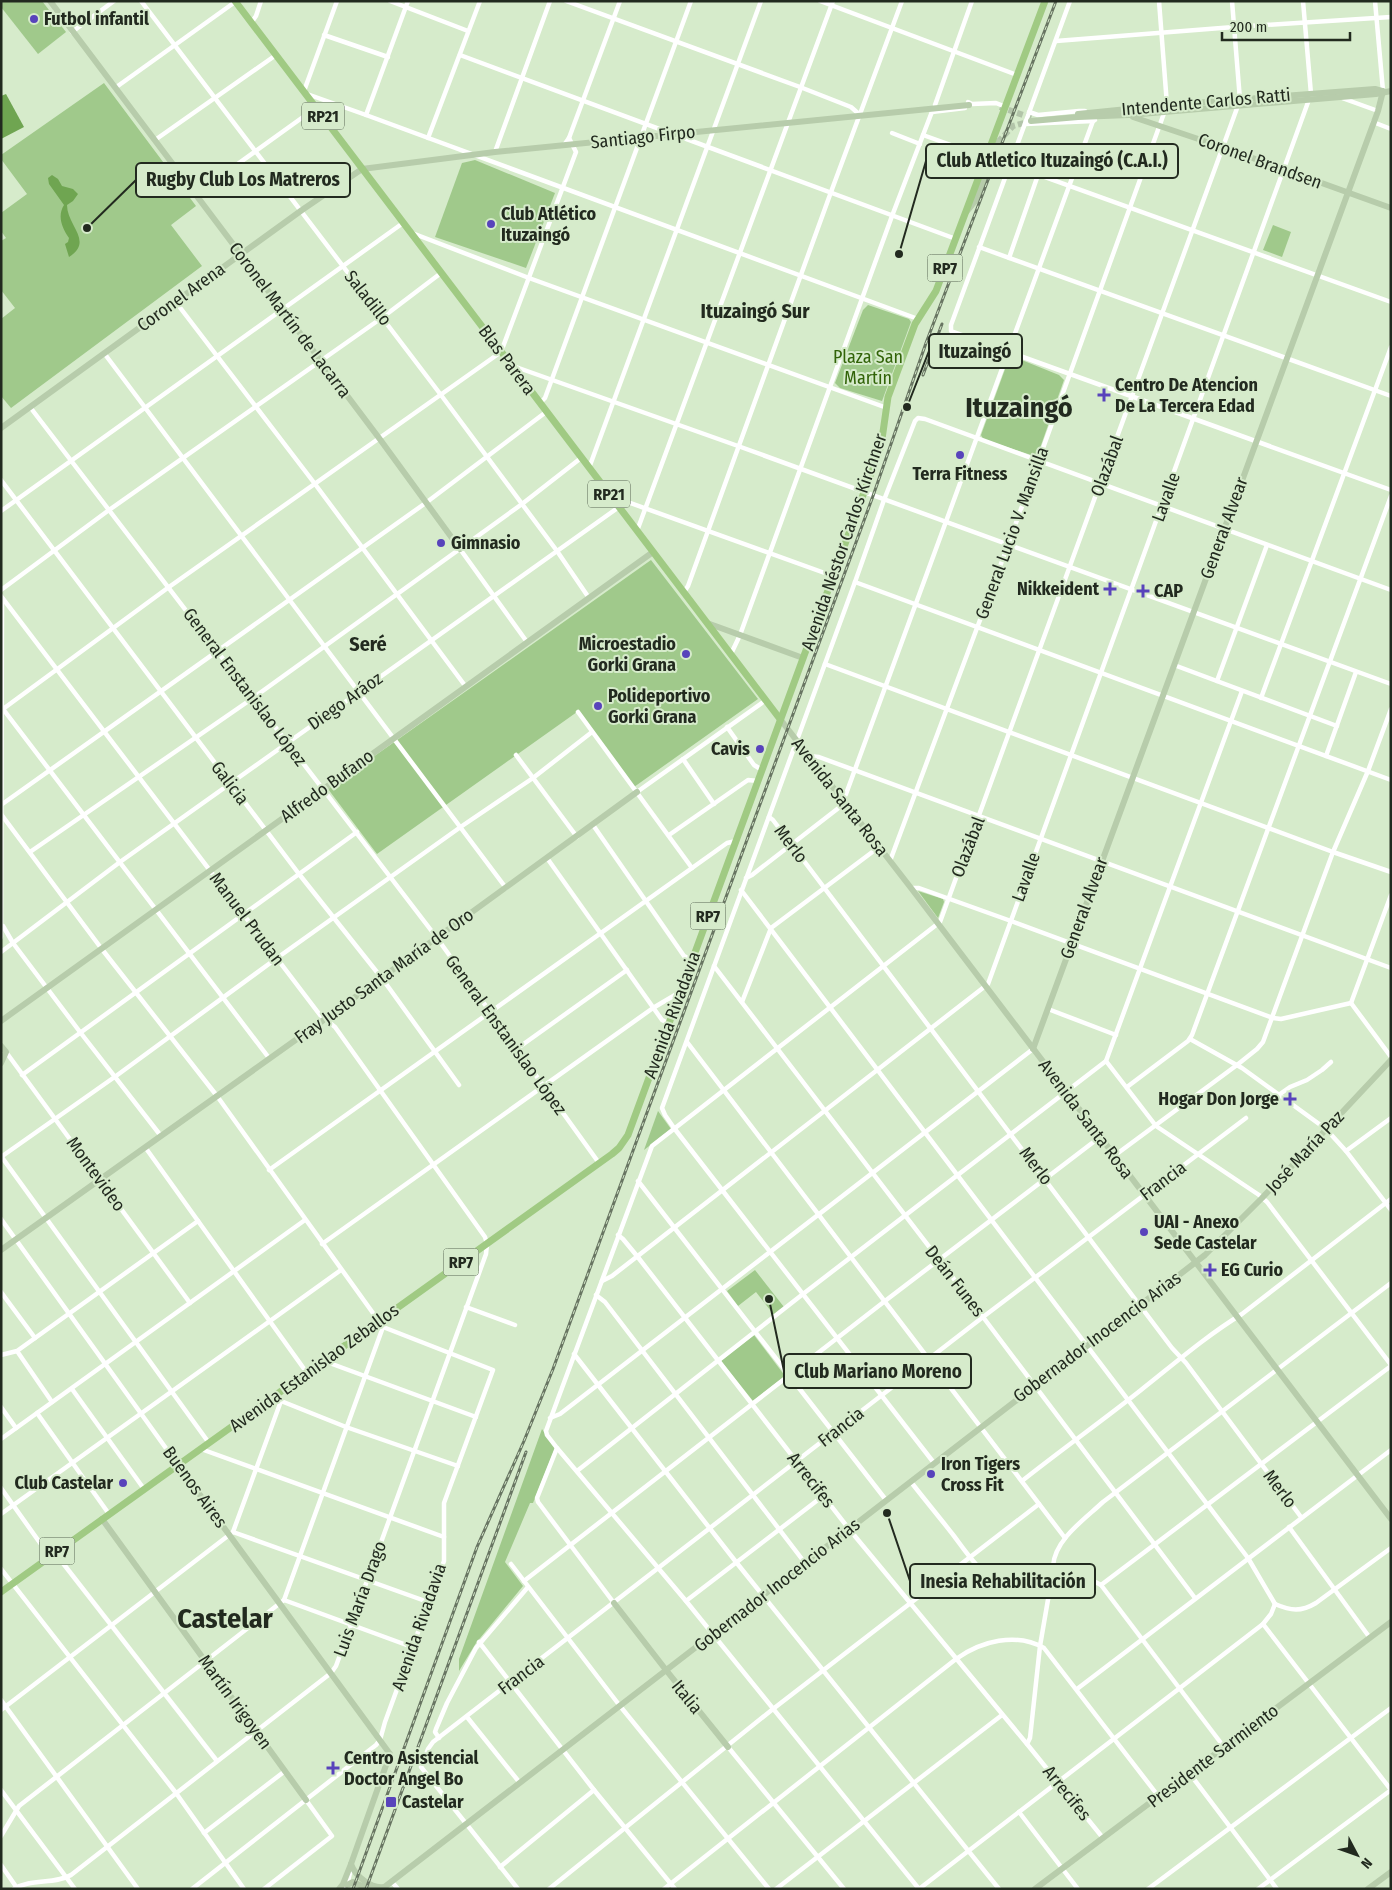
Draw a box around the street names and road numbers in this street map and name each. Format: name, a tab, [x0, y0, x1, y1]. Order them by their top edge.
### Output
street label: Intendente Carlos Ratti	[1120, 84, 1292, 120]
road number: RP21	[302, 102, 344, 130]
street label: Santiago Firpo	[589, 121, 697, 153]
street label: Coronel Brandsen	[1195, 128, 1325, 194]
street label: Coronel Martín de Lacarra	[224, 238, 356, 402]
road number: RP7	[928, 254, 962, 282]
street label: Coronel Arena	[133, 258, 229, 336]
street label: Saladillo	[340, 266, 396, 330]
street label: Blas Parera	[474, 321, 540, 399]
street label: Avenida Néstor Carlos Kirchner	[796, 430, 892, 653]
street label: Olazábal	[1086, 432, 1128, 500]
street label: General Lucio V. Mansilla	[971, 444, 1053, 622]
street label: Lavalle	[1147, 469, 1185, 525]
street label: General Alvear	[1195, 473, 1253, 582]
road number: RP21	[588, 480, 630, 508]
street label: General Enstanislao López	[178, 604, 312, 770]
street label: Diego Aráoz	[303, 667, 387, 735]
street label: Avenida Santa Rosa	[787, 733, 893, 861]
street label: Alfredo Bufano	[276, 745, 378, 827]
street label: Galicia	[206, 757, 254, 809]
street label: Olazábal	[946, 813, 990, 880]
street label: Merlo	[770, 821, 812, 867]
street label: Lavalle	[1007, 849, 1045, 905]
street label: General Alvear	[1055, 853, 1113, 962]
street label: Manuel Prudan	[205, 868, 289, 970]
road number: RP7	[690, 902, 726, 929]
street label: Fray Justo Santa María de Oro	[290, 904, 478, 1048]
street label: Avenida Rivadavia	[639, 948, 705, 1081]
street label: General Enstanislao López	[441, 951, 571, 1119]
street label: Avenida Santa Rosa	[1034, 1055, 1138, 1183]
street label: José María Paz	[1261, 1106, 1349, 1198]
street label: Montevideo	[62, 1132, 130, 1216]
street label: Merlo	[1015, 1143, 1057, 1189]
street label: Francia	[1135, 1156, 1191, 1206]
street label: Deán Funes	[920, 1241, 990, 1321]
road number: RP7	[444, 1248, 478, 1276]
street label: Gobernador Inocencio Arias	[1009, 1266, 1186, 1407]
street label: Avenida Estanislao Zeballos	[225, 1299, 403, 1437]
street label: Francia	[814, 1402, 869, 1452]
street label: Buenos Aires	[158, 1442, 232, 1532]
street label: Arrecifes	[782, 1448, 840, 1512]
street label: Merlo	[1259, 1466, 1301, 1512]
street label: Gobernador Inocencio Arias	[690, 1513, 865, 1657]
road number: RP7	[40, 1538, 74, 1564]
street label: Luis María Drago	[329, 1538, 391, 1660]
street label: Avenida Rivadavia	[387, 1560, 451, 1694]
street label: Martín Irigoyen	[193, 1650, 277, 1754]
street label: Francia	[493, 1650, 549, 1700]
street label: Italia	[667, 1676, 707, 1719]
street label: Presidente Sarmiento	[1143, 1699, 1283, 1813]
street label: Arrecifes	[1038, 1761, 1096, 1825]

